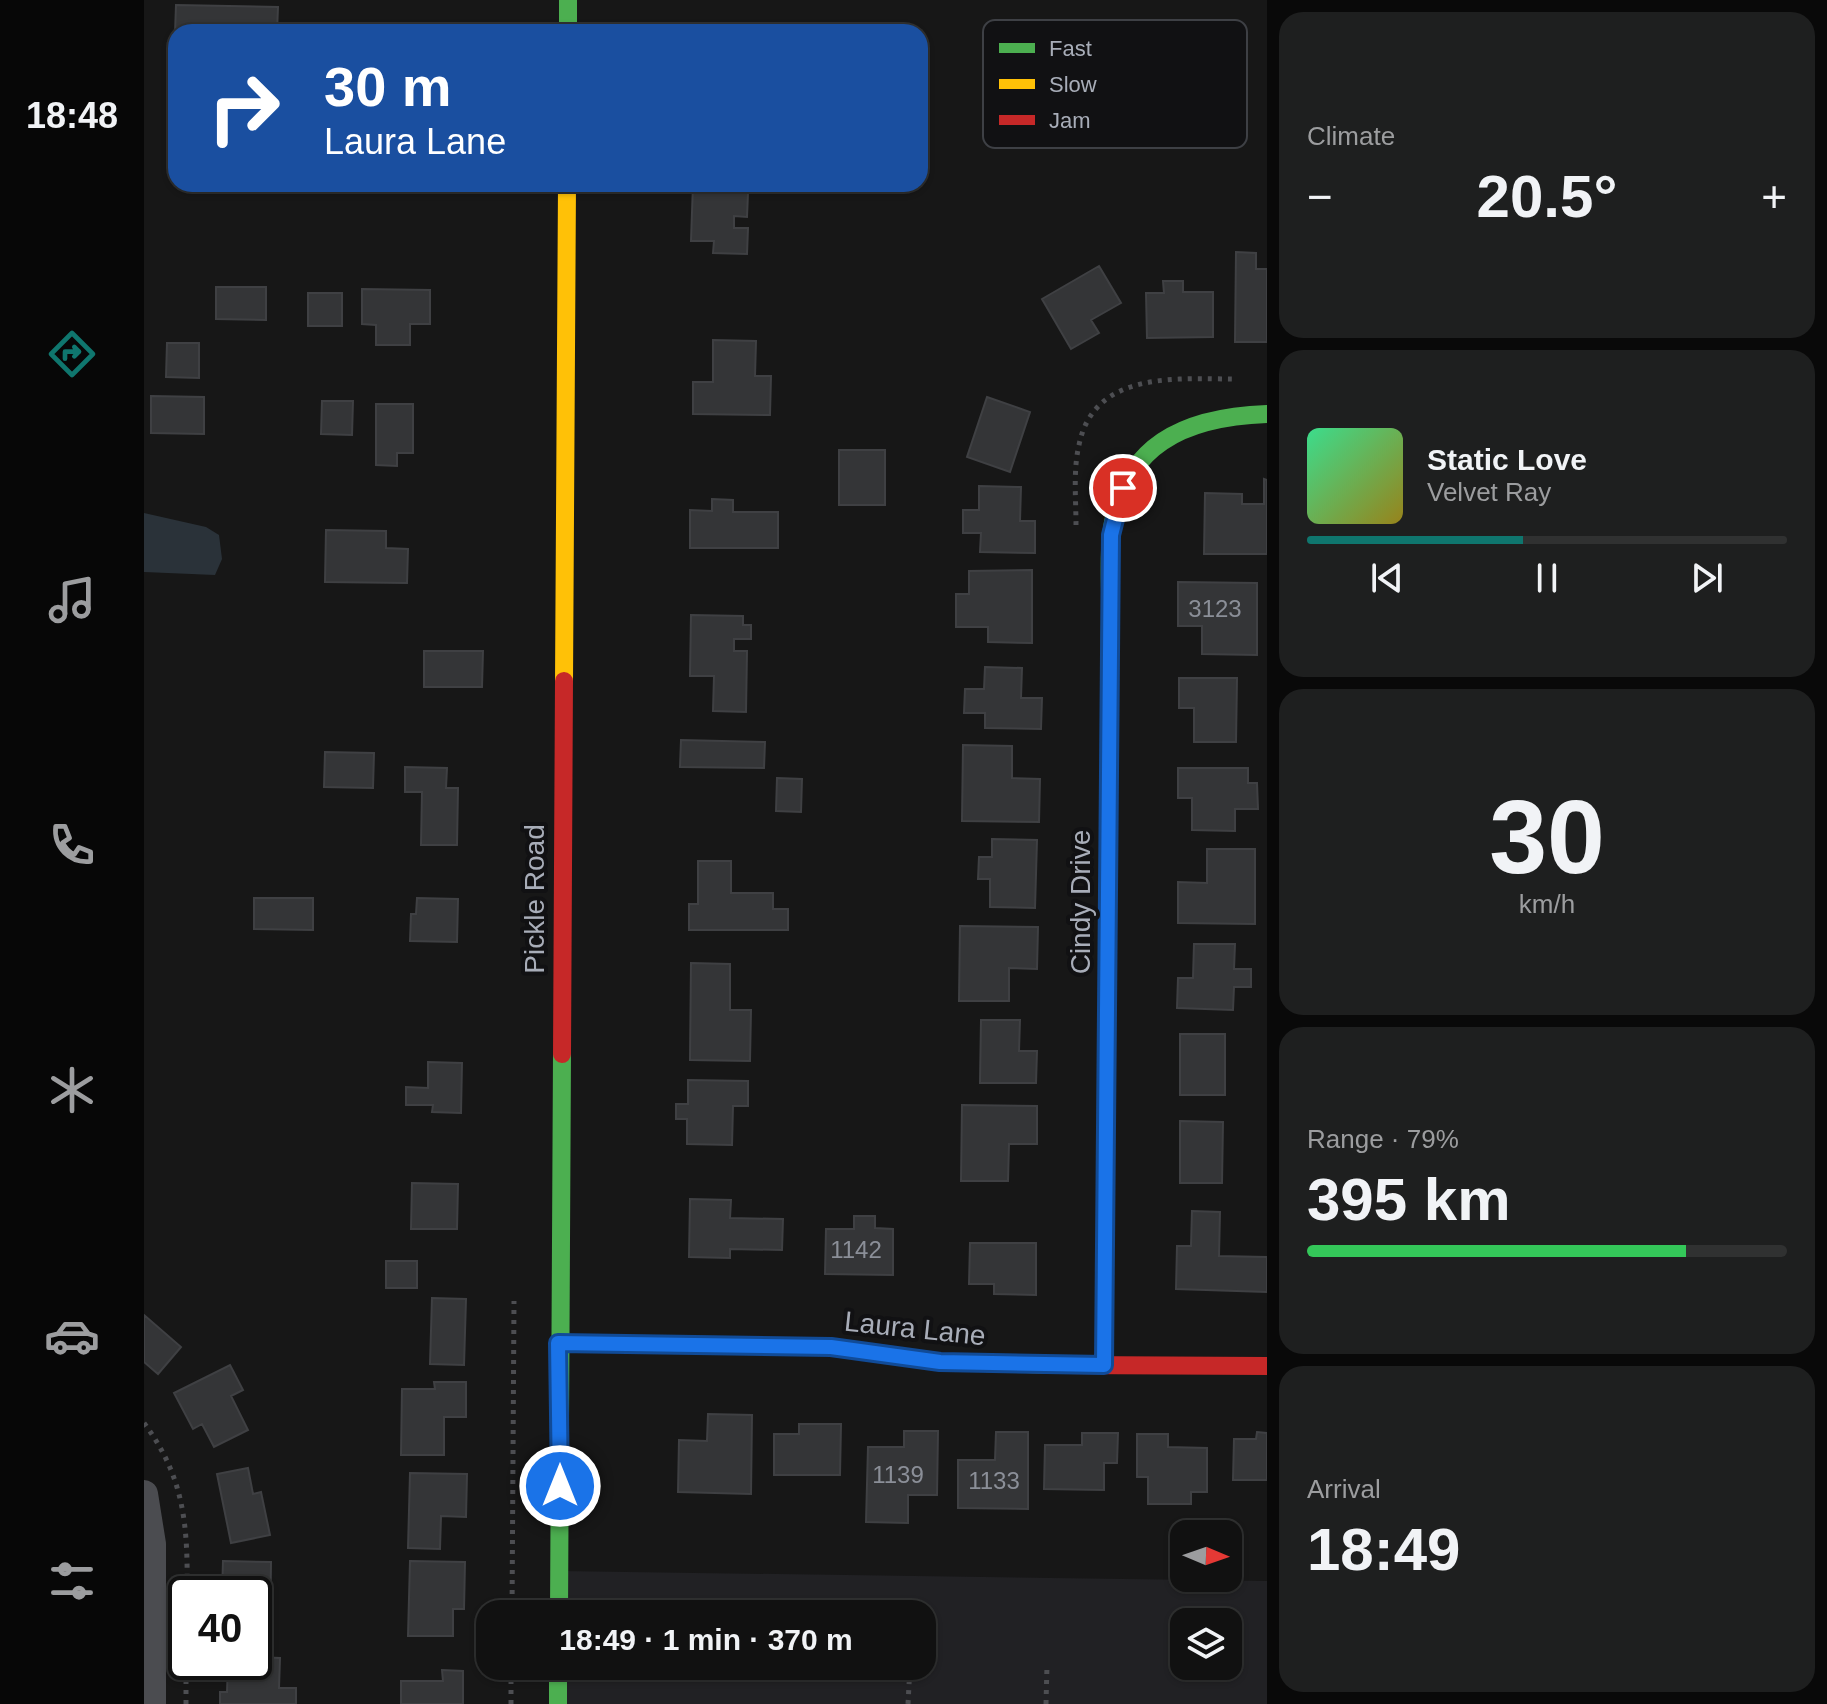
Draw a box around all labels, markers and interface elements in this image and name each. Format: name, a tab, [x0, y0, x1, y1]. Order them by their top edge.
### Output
legend	[983, 20, 1247, 148]
text: Fast	[1049, 36, 1092, 61]
text: 30 m	[324, 55, 452, 118]
icon: right	[192, 56, 296, 160]
text: Slow	[1049, 72, 1097, 97]
text: 18:48	[26, 95, 118, 136]
text: Jam	[1049, 108, 1091, 133]
text: Laura Lane	[324, 121, 506, 162]
text: Climate	[1307, 121, 1395, 151]
text: 20.5°	[1477, 163, 1617, 230]
text: −	[1307, 172, 1333, 221]
text: +	[1761, 172, 1787, 221]
icon: directions	[44, 326, 100, 382]
text: Static Love	[1427, 443, 1587, 476]
pin	[1089, 454, 1157, 522]
icon: arrive	[1101, 466, 1145, 510]
text: Velvet Ray	[1427, 477, 1551, 507]
icon: previous	[1365, 556, 1409, 600]
icon: pause	[1525, 556, 1569, 600]
icon: next	[1685, 556, 1729, 600]
icon: music	[44, 572, 100, 628]
house number: 3123	[1188, 595, 1242, 622]
text: 30	[1489, 779, 1605, 895]
icon: phone	[44, 817, 100, 873]
street label: Pickle Road	[519, 824, 550, 974]
street label: Cindy Drive	[1065, 830, 1096, 974]
text: km/h	[1519, 889, 1575, 919]
icon: climate	[44, 1062, 100, 1118]
text: Range · 79%	[1307, 1124, 1459, 1154]
text: 395 km	[1307, 1166, 1511, 1233]
house number: 1142	[830, 1236, 882, 1263]
street label: Laura Lane	[843, 1306, 987, 1351]
icon: car	[44, 1308, 100, 1364]
position arrow	[518, 1444, 602, 1528]
house number: 1139	[872, 1461, 924, 1488]
house number: 1133	[968, 1467, 1020, 1494]
text: Arrival	[1307, 1474, 1381, 1504]
text: 18:49	[1307, 1516, 1460, 1583]
north arrow	[1170, 1520, 1242, 1592]
map controls	[1170, 1520, 1242, 1680]
icon: filters	[44, 1553, 100, 1609]
speed limit sign: 40	[168, 1576, 272, 1680]
button: layers	[1170, 1608, 1242, 1680]
text: 18:49 · 1 min · 370 m	[559, 1623, 853, 1656]

